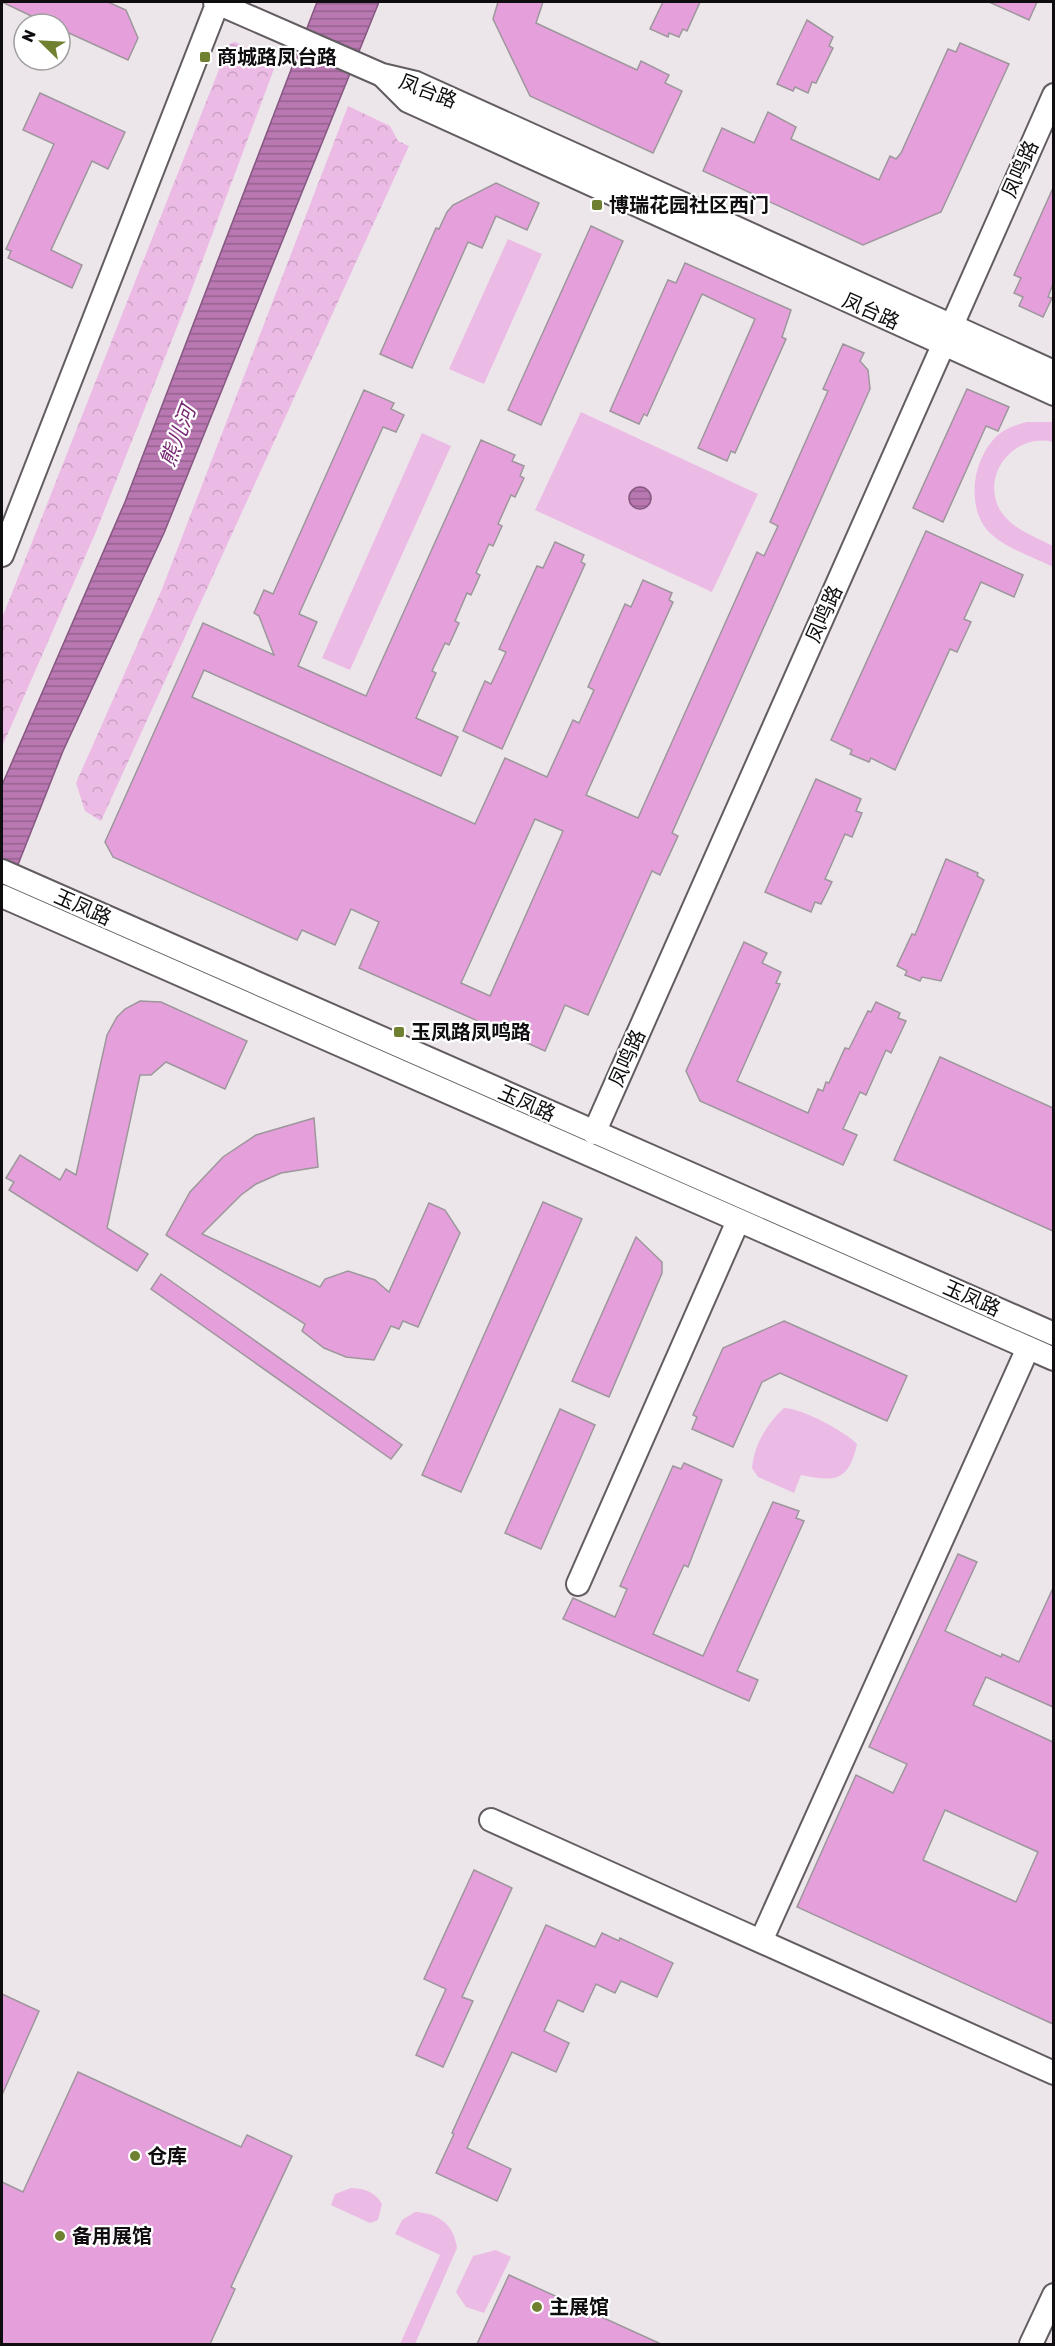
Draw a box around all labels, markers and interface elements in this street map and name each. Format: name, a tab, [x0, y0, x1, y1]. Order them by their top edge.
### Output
north arrow	[12, 12, 72, 72]
text: N	[18, 27, 40, 45]
place label: 商城路凤台路	[217, 45, 337, 69]
marker: 商城路凤台路	[198, 50, 212, 64]
street label: 凤台路	[396, 69, 460, 113]
street label: 凤鸣路	[997, 137, 1043, 201]
place label: 博瑞花园社区西门	[609, 193, 769, 217]
marker: 博瑞花园社区西门	[590, 198, 604, 212]
street label: 凤台路	[839, 288, 903, 334]
water label: 熊儿河	[155, 398, 202, 470]
street label: 凤鸣路	[801, 582, 847, 646]
street label: 玉凤路	[51, 884, 115, 930]
place label: 玉凤路凤鸣路	[411, 1020, 531, 1044]
marker: 玉凤路凤鸣路	[392, 1025, 406, 1039]
street label: 凤鸣路	[604, 1026, 650, 1090]
street label: 玉凤路	[495, 1080, 559, 1126]
street label: 玉凤路	[940, 1275, 1004, 1321]
place label: 仓库	[147, 2144, 187, 2168]
marker: 仓库	[128, 2149, 142, 2163]
place label: 备用展馆	[72, 2224, 152, 2248]
marker: 备用展馆	[53, 2229, 67, 2243]
place label: 主展馆	[549, 2295, 609, 2319]
marker: 主展馆	[530, 2300, 544, 2314]

